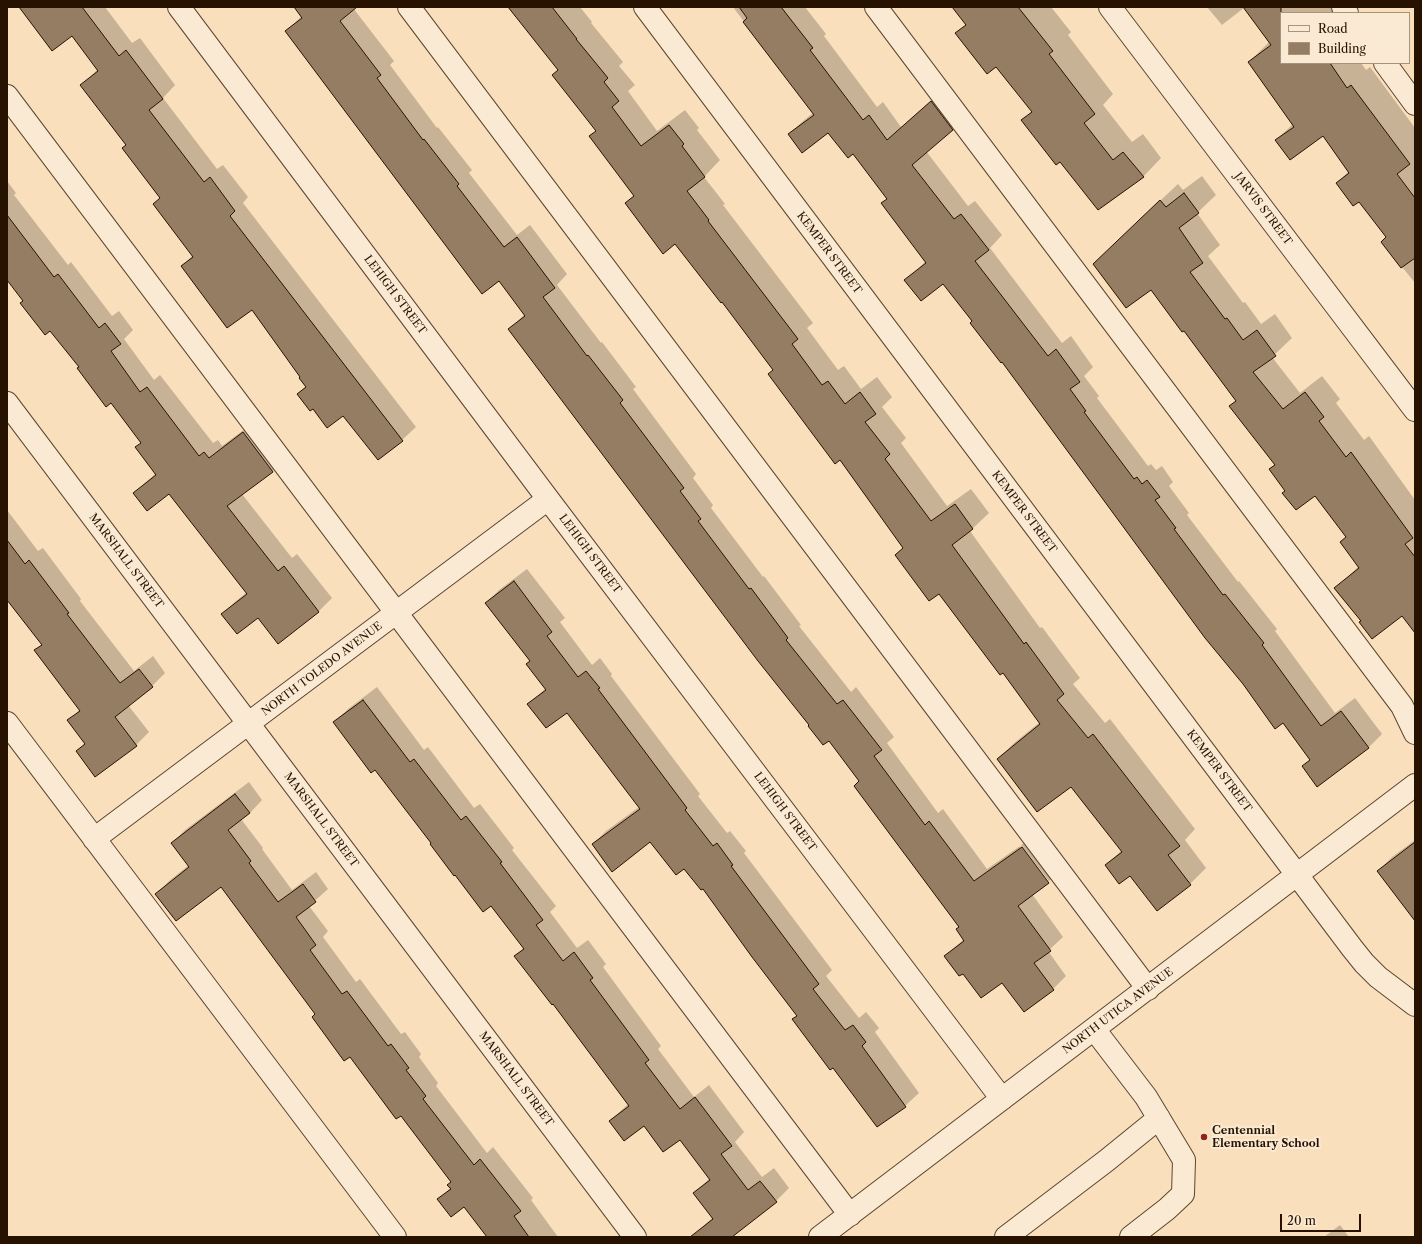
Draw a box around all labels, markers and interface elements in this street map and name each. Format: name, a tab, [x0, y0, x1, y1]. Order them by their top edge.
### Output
legend	[1280, 12, 1410, 64]
text: Road	[1318, 21, 1348, 36]
text: Building	[1318, 41, 1366, 56]
street label: JARVIS STREET	[1231, 170, 1295, 248]
street label: KEMPER STREET	[794, 209, 864, 297]
street label: LEHIGH STREET	[361, 253, 429, 337]
street label: KEMPER STREET	[989, 468, 1059, 556]
street label: MARSHALL STREET	[86, 511, 166, 611]
street label: LEHIGH STREET	[556, 512, 624, 596]
street label: NORTH TOLEDO AVENUE	[259, 619, 385, 719]
street label: KEMPER STREET	[1184, 727, 1254, 815]
street label: MARSHALL STREET	[281, 770, 361, 870]
street label: LEHIGH STREET	[751, 770, 819, 854]
street label: NORTH UTICA AVENUE	[1060, 965, 1176, 1057]
street label: MARSHALL STREET	[476, 1029, 556, 1129]
place label: Centennial Elementary School	[1212, 1124, 1320, 1150]
marker: Centennial Elementary School	[1199, 1132, 1209, 1142]
scale bar	[1282, 1206, 1363, 1232]
text: 20 m	[1287, 1213, 1316, 1228]

